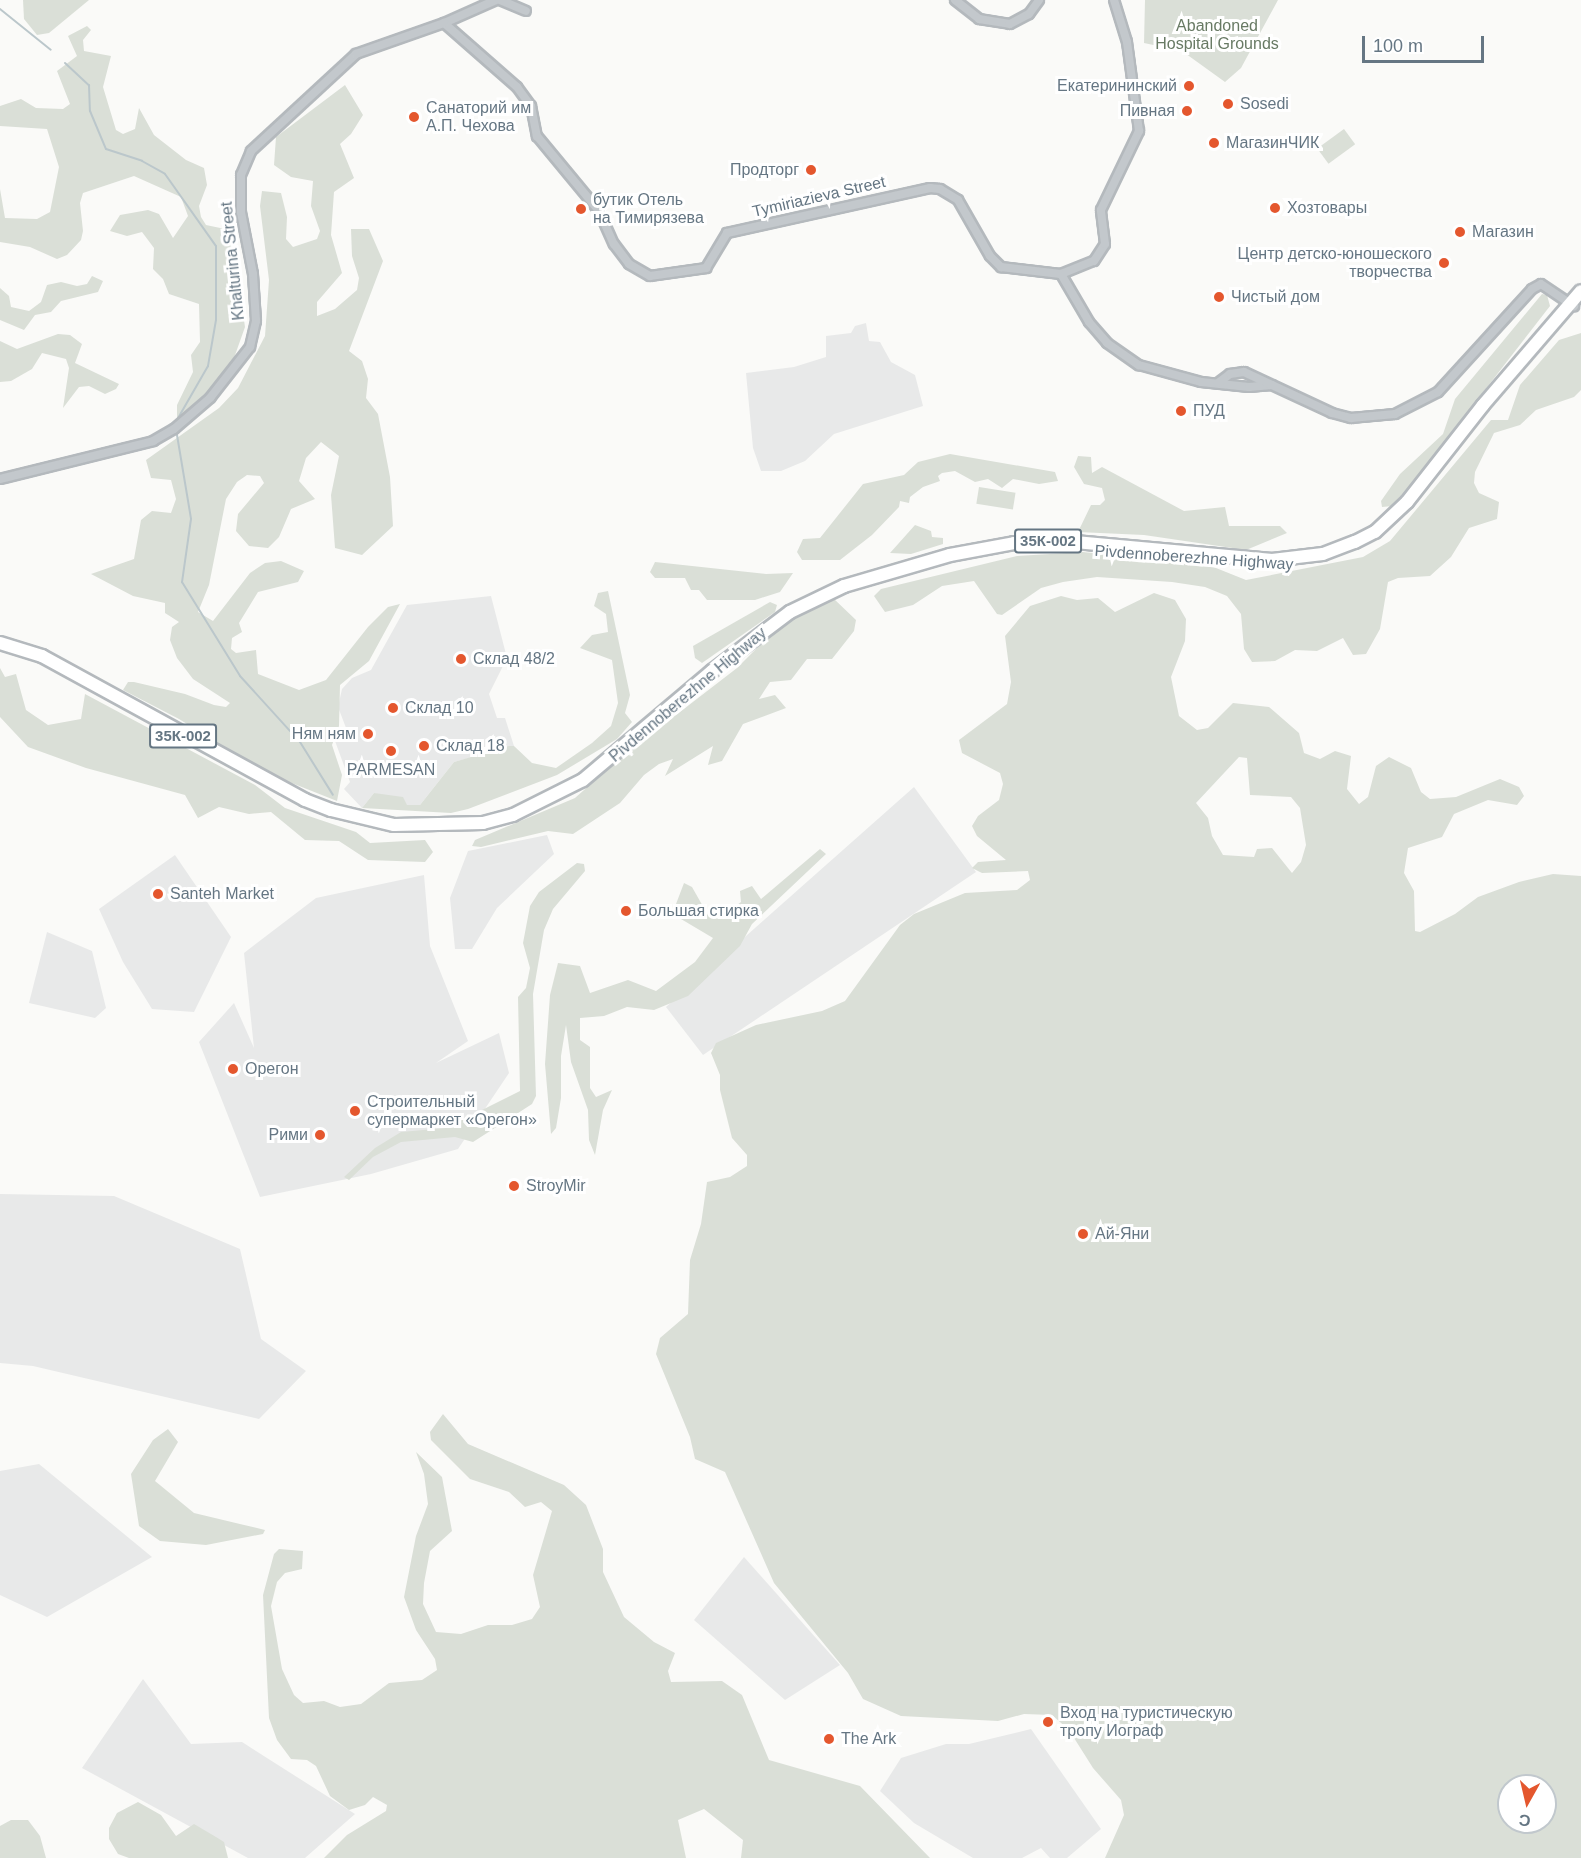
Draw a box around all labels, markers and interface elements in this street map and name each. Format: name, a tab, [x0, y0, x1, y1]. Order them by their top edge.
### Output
park label: Abandoned Hospital Grounds	[1155, 16, 1279, 54]
scale bar	[1365, 24, 1486, 62]
text: 100 m	[1373, 36, 1423, 56]
place label: Екатерининский	[1057, 76, 1177, 96]
marker: Екатерининский	[1182, 79, 1196, 93]
place label: Sosedi	[1240, 94, 1289, 114]
marker: Sosedi	[1221, 97, 1235, 111]
place label: Санаторий им А.П. Чехова	[426, 98, 531, 136]
place label: Пивная	[1120, 101, 1175, 121]
marker: Пивная	[1180, 104, 1194, 118]
marker: Санаторий им А.П. Чехова	[407, 110, 421, 124]
place label: МагазинЧИК	[1226, 133, 1319, 153]
marker: МагазинЧИК	[1207, 136, 1221, 150]
place label: Продторг	[730, 160, 799, 180]
marker: Продторг	[804, 163, 818, 177]
street label: Tymiriazieva Street	[751, 172, 887, 222]
place label: бутик Отель на Тимирязева	[593, 190, 704, 228]
place label: Хозтовары	[1287, 198, 1367, 218]
street label: Khalturina Street	[217, 201, 249, 321]
marker: Хозтовары	[1268, 201, 1282, 215]
marker: бутик Отель на Тимирязева	[574, 202, 588, 216]
place label: Магазин	[1472, 222, 1534, 242]
marker: Магазин	[1453, 225, 1467, 239]
place label: Центр детско-юношеского творчества	[1238, 244, 1432, 282]
marker: Центр детско-юношеского творчества	[1437, 256, 1451, 270]
place label: Чистый дом	[1231, 287, 1320, 307]
marker: Чистый дом	[1212, 290, 1226, 304]
place label: ПУД	[1193, 401, 1225, 421]
marker: ПУД	[1174, 404, 1188, 418]
road number: 35К-002	[1014, 529, 1082, 553]
street label: Pivdennoberezhne Highway	[1094, 541, 1294, 575]
street label: Pivdennoberezhne Highway	[606, 624, 770, 766]
place label: Склад 48/2	[473, 649, 555, 669]
marker: Склад 48/2	[454, 652, 468, 666]
place label: Склад 10	[405, 698, 474, 718]
marker: Склад 10	[386, 701, 400, 715]
road number: 35К-002	[148, 724, 218, 748]
place label: Ням ням	[292, 724, 356, 744]
marker: Ням ням	[361, 727, 375, 741]
place label: Склад 18	[436, 736, 505, 756]
marker: Склад 18	[417, 739, 431, 753]
marker: PARMESAN	[384, 744, 398, 758]
place label: PARMESAN	[347, 760, 435, 780]
place label: Santeh Market	[170, 884, 274, 904]
marker: Santeh Market	[151, 887, 165, 901]
place label: Большая стирка	[638, 901, 759, 921]
marker: Большая стирка	[619, 904, 633, 918]
place label: Орегон	[245, 1059, 298, 1079]
marker: Орегон	[226, 1062, 240, 1076]
place label: Строительный супермаркет «Орегон»	[367, 1092, 537, 1130]
marker: Строительный супермаркет «Орегон»	[348, 1104, 362, 1118]
place label: Рими	[268, 1125, 308, 1145]
marker: Рими	[313, 1128, 327, 1142]
place label: StroyMir	[526, 1176, 586, 1196]
marker: StroyMir	[507, 1179, 521, 1193]
place label: Ай-Яни	[1095, 1224, 1149, 1244]
marker: Ай-Яни	[1076, 1227, 1090, 1241]
place label: Вход на туристическую тропу Иограф	[1060, 1703, 1233, 1741]
marker: Вход на туристическую тропу Иограф	[1041, 1715, 1055, 1729]
place label: The Ark	[841, 1729, 897, 1749]
marker: The Ark	[822, 1732, 836, 1746]
north arrow	[1497, 1774, 1557, 1834]
text: С	[1518, 1811, 1532, 1830]

